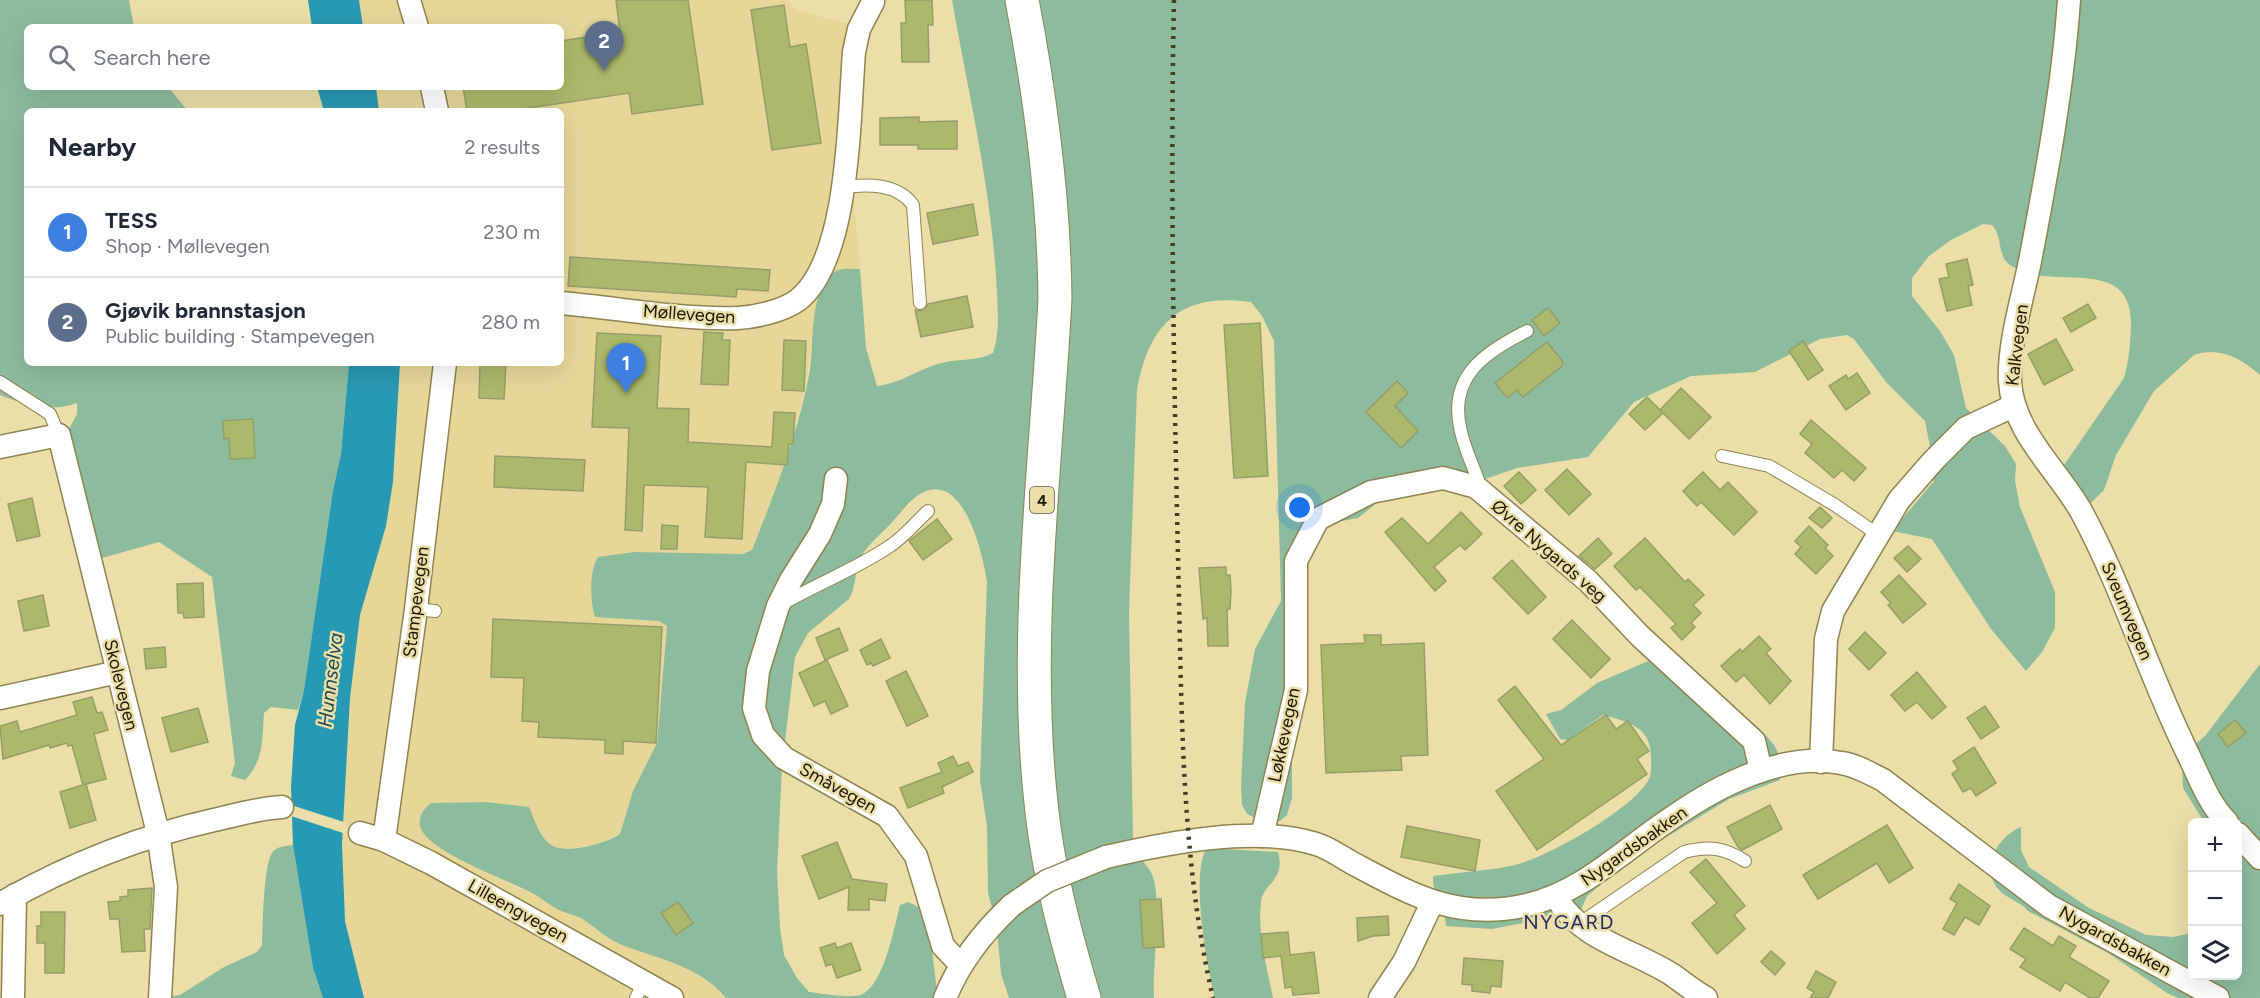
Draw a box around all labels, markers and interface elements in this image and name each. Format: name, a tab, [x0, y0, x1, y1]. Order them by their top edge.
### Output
pin: 2	[584, 22, 624, 71]
search box	[24, 24, 564, 90]
icon: search	[45, 41, 78, 74]
text: Search here	[93, 44, 211, 71]
text: Nearby	[48, 131, 136, 163]
text: 2 results	[464, 135, 540, 159]
text: TESS	[105, 207, 158, 234]
text: 1	[63, 220, 72, 244]
text: 230 m	[483, 220, 540, 244]
text: Shop · Møllevegen	[105, 234, 270, 258]
text: Gjøvik brannstasjon	[105, 297, 306, 324]
street label: Møllevegen	[642, 300, 736, 328]
street label: Kalkvegen	[2001, 303, 2033, 387]
text: 2	[62, 310, 73, 334]
text: 280 m	[482, 310, 540, 334]
text: Public building · Stampevegen	[105, 324, 375, 348]
pin: 1	[606, 344, 646, 393]
road number: 4	[1030, 487, 1054, 513]
your location	[1285, 493, 1314, 522]
street label: Øvre Nygards veg	[1487, 495, 1611, 607]
street label: Stampevegen	[398, 545, 434, 659]
street label: Sveumvegen	[2096, 559, 2158, 663]
water label: Hunnselva	[312, 631, 348, 729]
street label: Skolevegen	[99, 637, 143, 733]
street label: Løkkevegen	[1263, 686, 1305, 784]
street label: Småvegen	[796, 758, 880, 818]
street label: Nygardsbakken	[1577, 801, 1691, 891]
map controls	[2188, 818, 2242, 980]
button: +	[2188, 818, 2242, 872]
button: −	[2188, 872, 2242, 926]
street label: Lilleengvegen	[464, 874, 572, 948]
street label: Nygardsbakken	[2055, 901, 2175, 981]
district label: NYGARD	[1523, 910, 1615, 934]
button: layers	[2188, 926, 2242, 980]

